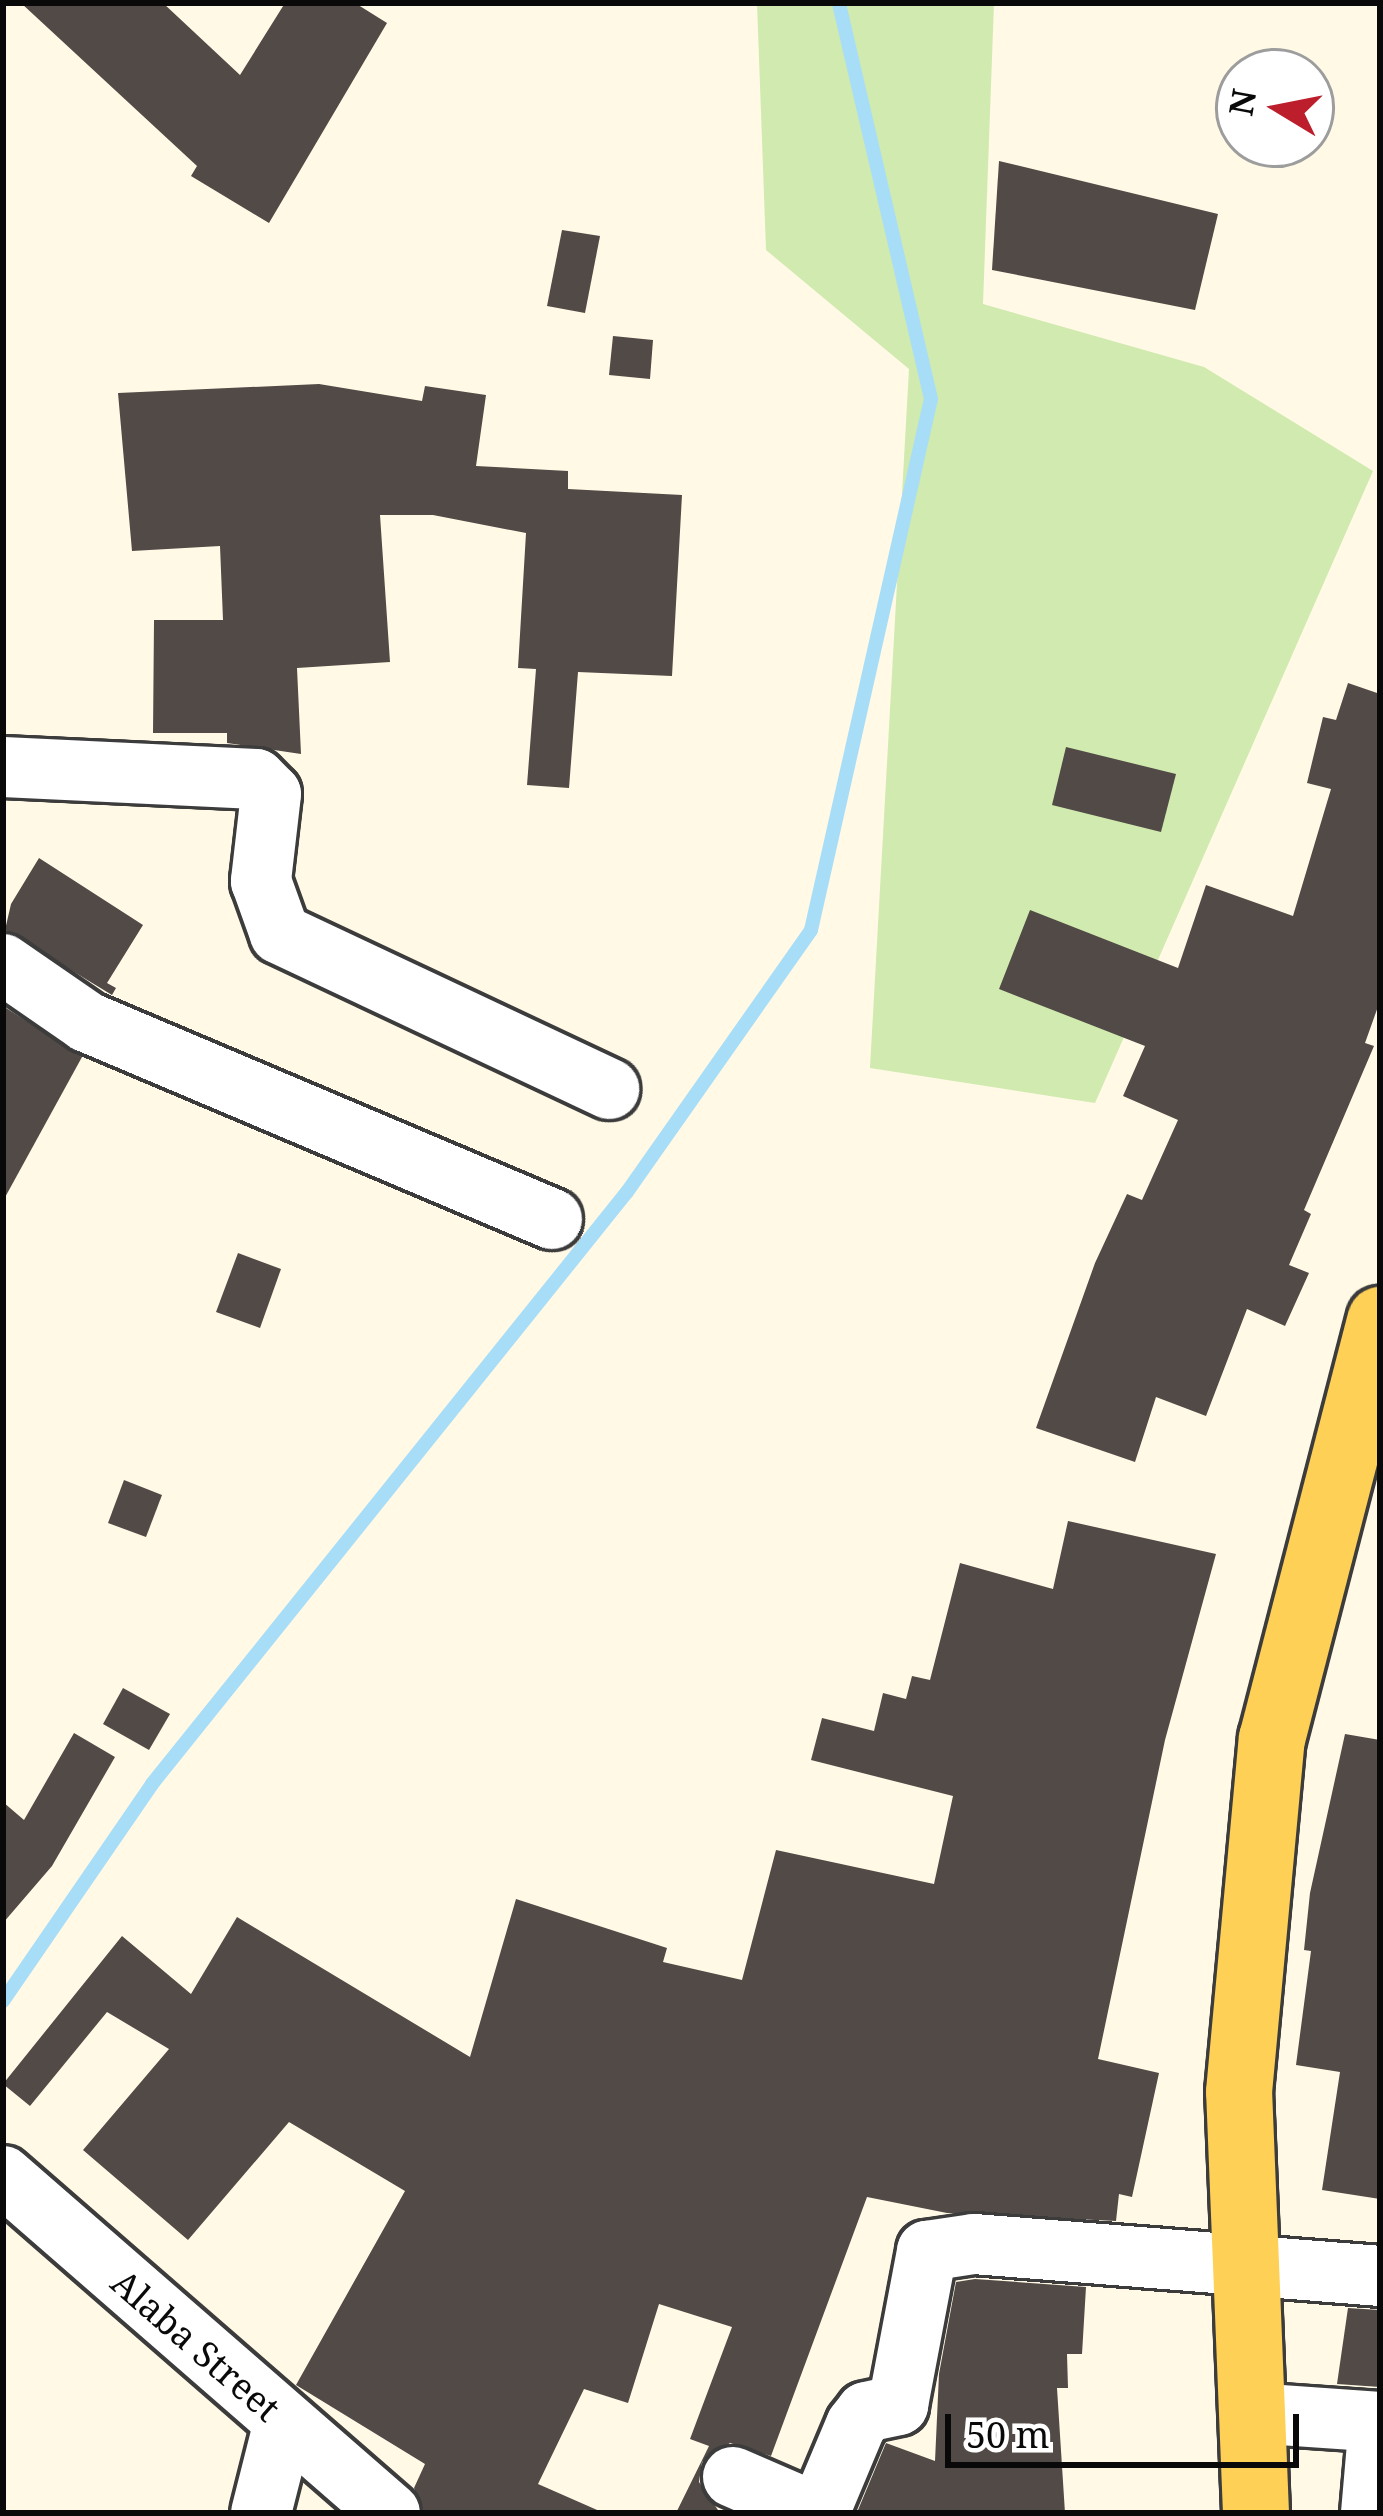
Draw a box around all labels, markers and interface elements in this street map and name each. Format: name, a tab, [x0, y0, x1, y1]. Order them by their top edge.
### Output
north arrow	[1215, 48, 1335, 168]
text: N	[1218, 85, 1266, 119]
street label: Alaba Street	[103, 2260, 289, 2430]
scale bar	[951, 2390, 1305, 2464]
text: 50 m	[966, 2410, 1050, 2459]

